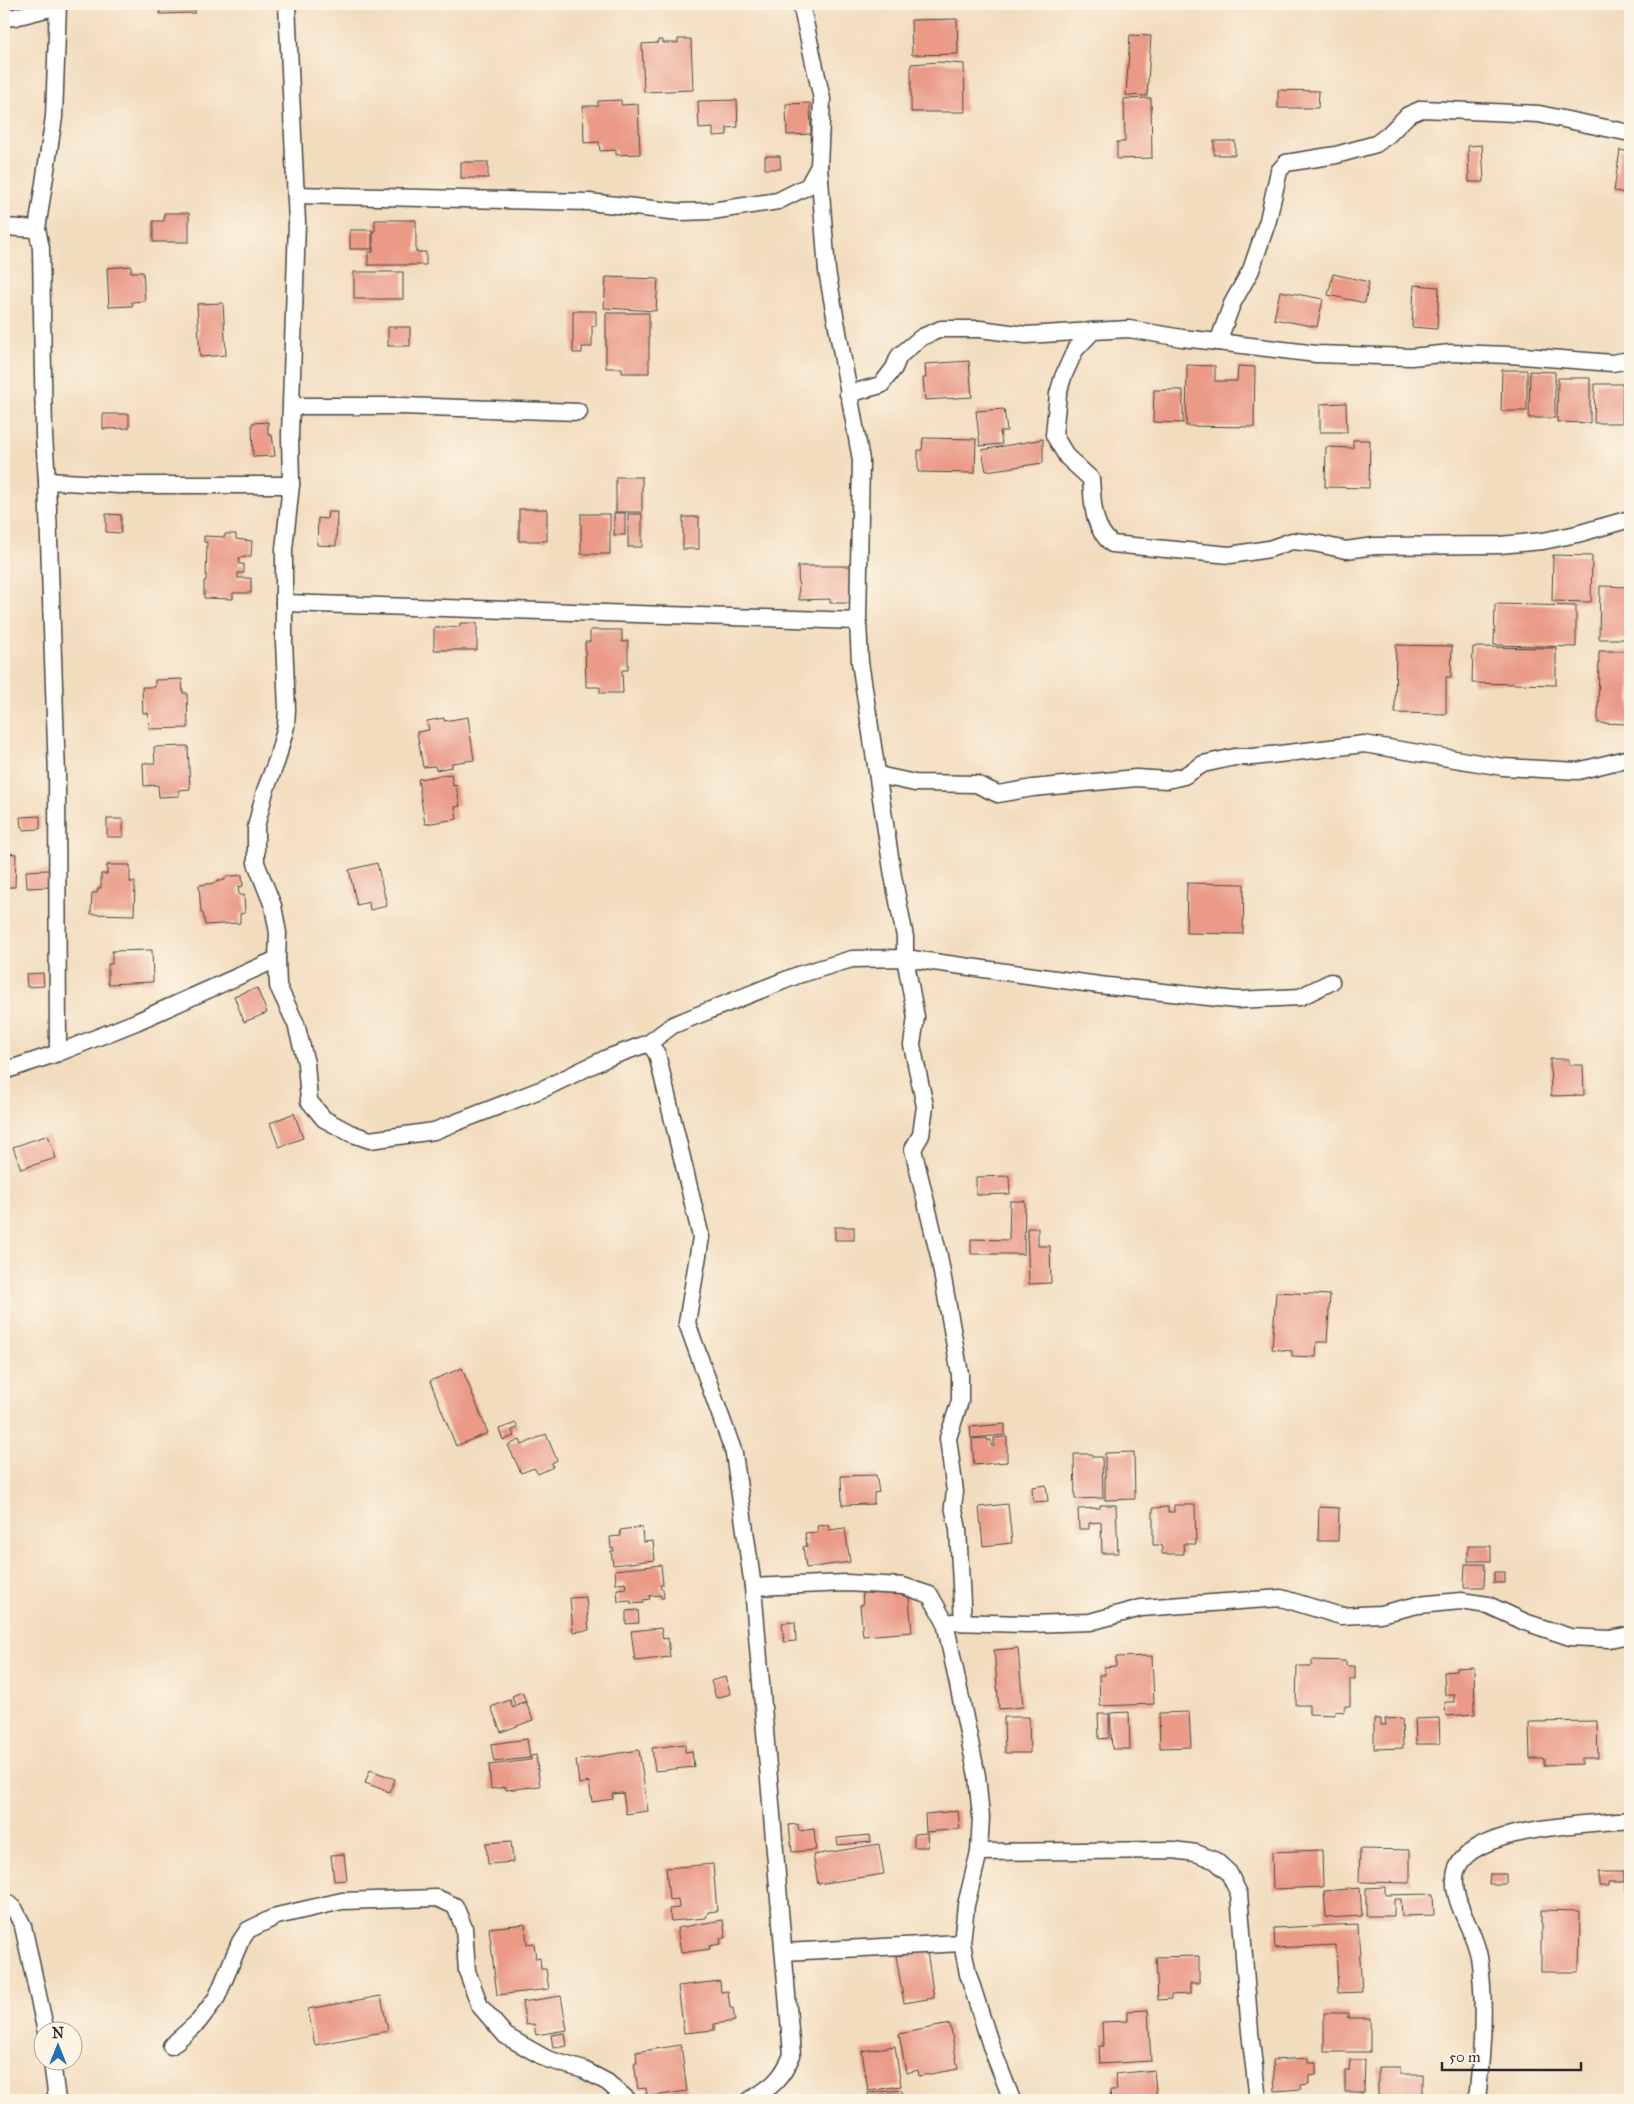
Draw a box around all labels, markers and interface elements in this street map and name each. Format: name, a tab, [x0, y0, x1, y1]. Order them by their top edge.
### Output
north arrow	[32, 2022, 82, 2072]
text: N	[52, 2025, 64, 2042]
scale bar	[1442, 2039, 1580, 2071]
text: 50 m	[1449, 2048, 1481, 2066]

